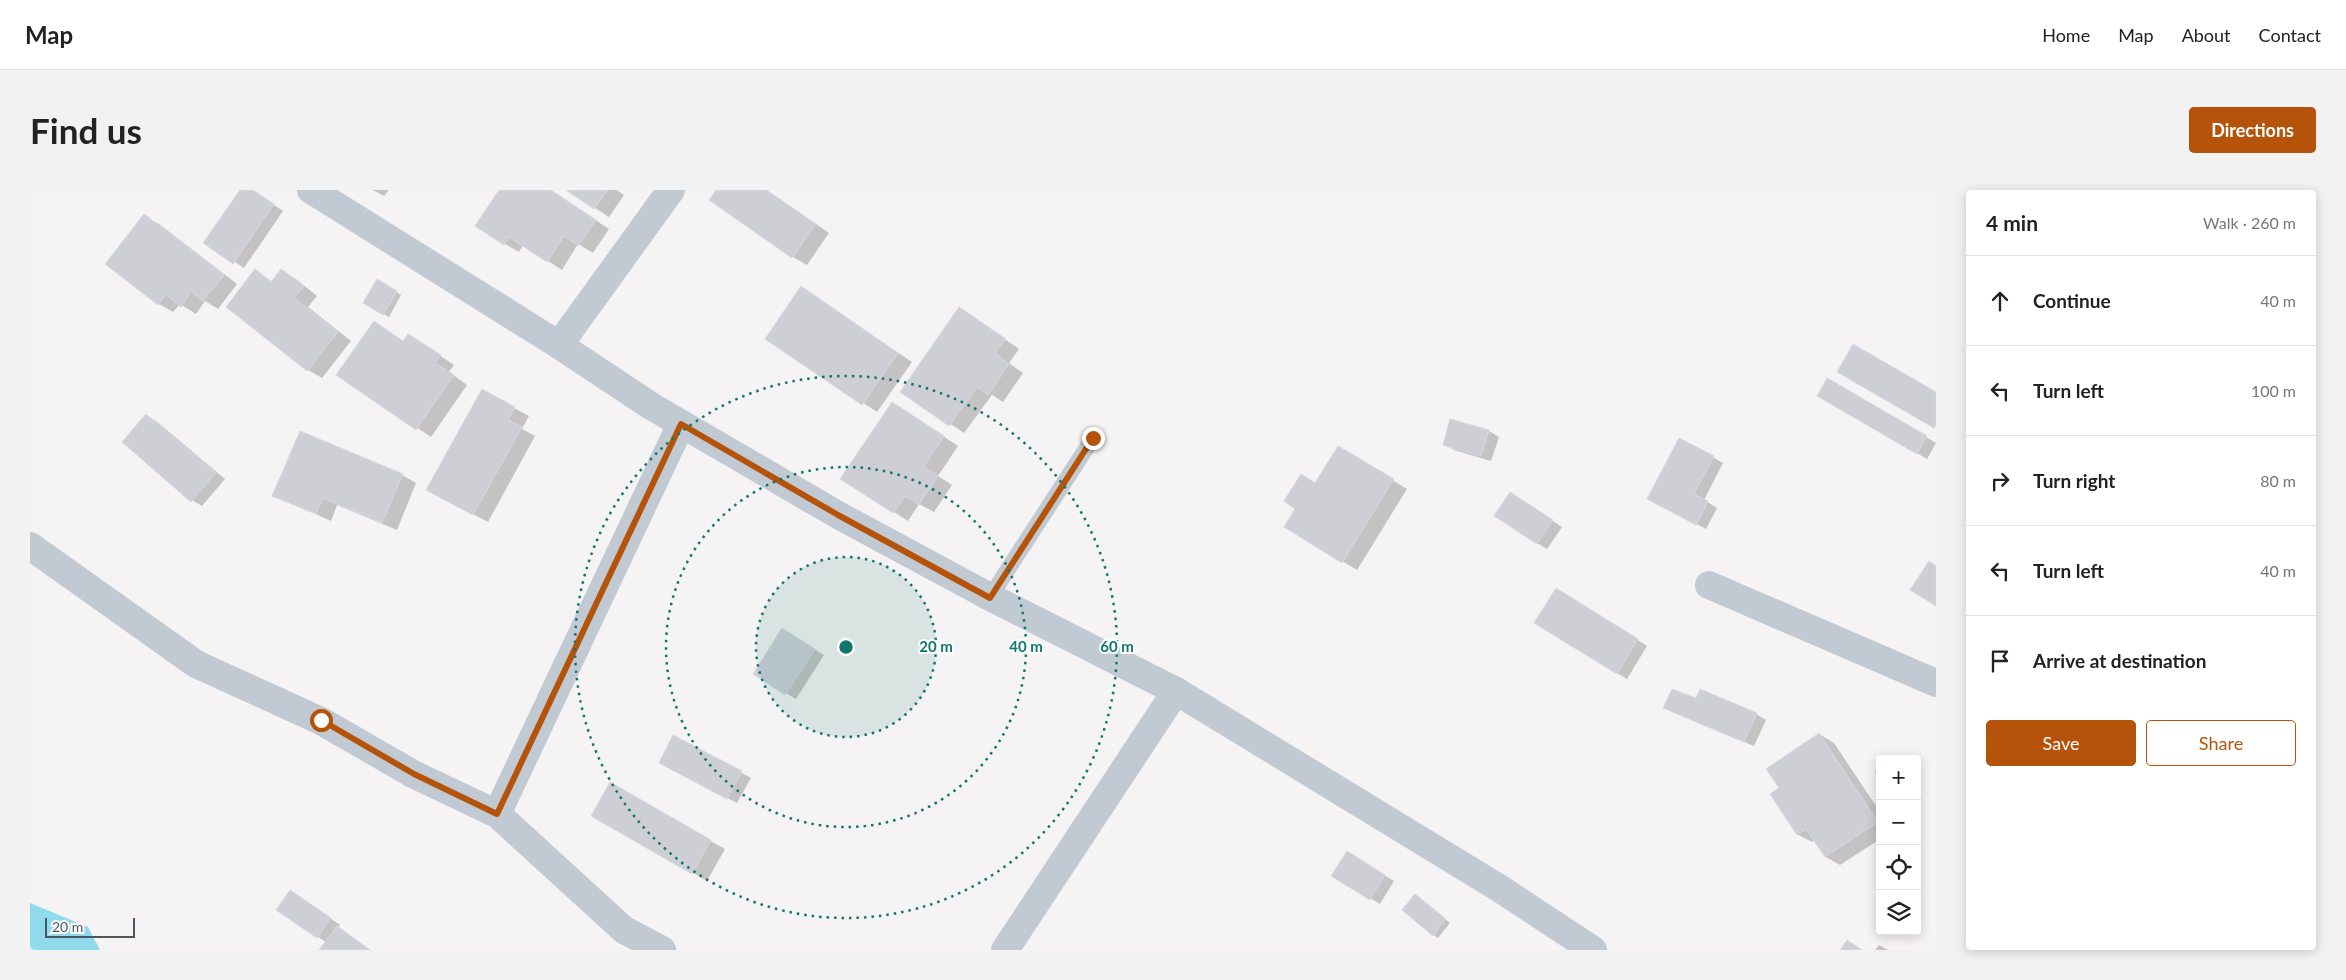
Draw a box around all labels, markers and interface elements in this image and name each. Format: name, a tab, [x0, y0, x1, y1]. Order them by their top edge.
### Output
text: Map	[25, 20, 73, 49]
text: Home	[2042, 24, 2090, 46]
text: Map	[2118, 24, 2154, 46]
text: About	[2182, 24, 2231, 46]
text: Contact	[2259, 24, 2321, 46]
button: Directions	[2189, 107, 2316, 153]
text: Find us	[30, 109, 142, 151]
text: 4 min	[1986, 210, 2038, 235]
text: Walk · 260 m	[2203, 213, 2296, 232]
icon: ahead	[1986, 287, 2014, 315]
text: Continue	[2033, 289, 2111, 312]
text: 40 m	[2260, 291, 2296, 310]
icon: left	[1986, 377, 2014, 405]
text: Turn left	[2033, 379, 2104, 402]
text: 100 m	[2251, 381, 2296, 400]
route end	[1082, 427, 1105, 450]
icon: right	[1986, 467, 2014, 495]
text: Turn right	[2033, 469, 2115, 492]
text: 80 m	[2260, 471, 2296, 490]
icon: left	[1986, 557, 2014, 585]
text: Turn left	[2033, 559, 2104, 582]
text: 40 m	[2260, 561, 2296, 580]
text: 20 m	[919, 637, 953, 655]
text: 40 m	[1009, 637, 1043, 655]
text: 60 m	[1100, 637, 1134, 655]
centre of rings	[837, 638, 855, 656]
icon: arrive	[1986, 647, 2014, 675]
text: Arrive at destination	[2033, 649, 2206, 672]
route start	[310, 709, 333, 732]
button: Save	[1986, 720, 2136, 766]
button: Share	[2146, 720, 2296, 766]
map controls	[1876, 755, 1921, 935]
button: +	[1876, 755, 1921, 800]
button: −	[1876, 800, 1921, 845]
button: locate	[1876, 845, 1921, 890]
button: layers	[1876, 890, 1921, 935]
scale bar	[45, 915, 135, 938]
text: 20 m	[52, 918, 83, 935]

